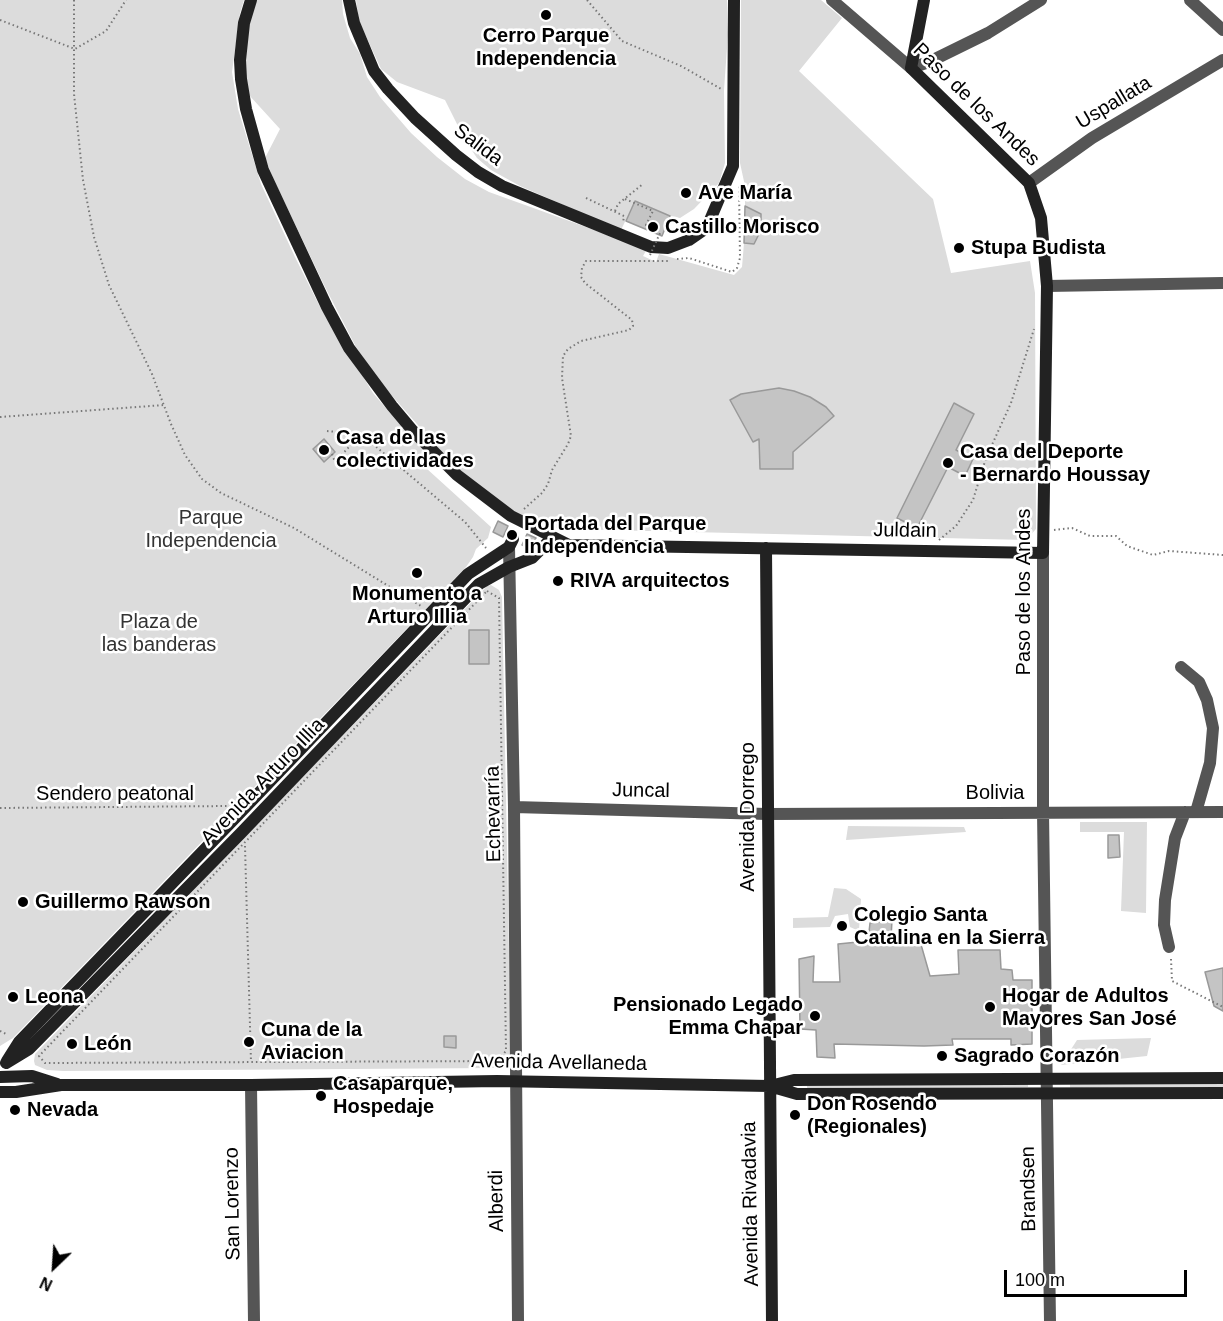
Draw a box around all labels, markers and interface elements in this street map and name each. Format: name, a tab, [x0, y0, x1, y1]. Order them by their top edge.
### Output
marker: Cerro Parque Independencia	[539, 8, 553, 22]
place label: Cerro Parque Independencia	[476, 24, 616, 71]
street label: Paso de los Andes	[908, 38, 1044, 172]
street label: Uspallata	[1072, 71, 1156, 135]
street label: Salida	[449, 119, 507, 171]
place label: Ave María	[698, 181, 792, 205]
marker: Ave María	[679, 186, 693, 200]
place label: Castillo Morisco	[665, 215, 819, 239]
marker: Castillo Morisco	[646, 220, 660, 234]
place label: Stupa Budista	[971, 236, 1105, 260]
marker: Stupa Budista	[952, 241, 966, 255]
place label: Casa de las colectividades	[336, 426, 474, 473]
place label: Casa del Deporte - Bernardo Houssay	[960, 440, 1150, 487]
marker: Casa de las colectividades	[317, 443, 331, 457]
marker: Casa del Deporte - Bernardo Houssay	[941, 456, 955, 470]
park label: Parque Independencia	[145, 506, 277, 553]
street label: Paso de los Andes	[1012, 509, 1036, 675]
place label: Portada del Parque Independencia	[524, 512, 706, 559]
street label: Juldain	[873, 518, 937, 544]
marker: Portada del Parque Independencia	[505, 528, 519, 542]
marker: Monumento a Arturo Illia	[410, 566, 424, 580]
place label: RIVA arquitectos	[570, 569, 730, 593]
marker: RIVA arquitectos	[551, 574, 565, 588]
place label: Monumento a Arturo Illia	[352, 582, 482, 629]
park label: Plaza de las banderas	[102, 610, 216, 657]
street label: Avenida Arturo Illia	[196, 713, 330, 851]
street label: Avenida Dorrego	[736, 742, 760, 892]
street label: Echevarría	[481, 765, 507, 863]
street label: Juncal	[612, 778, 670, 804]
street label: Bolivia	[966, 781, 1024, 805]
street label: Sendero peatonal	[36, 782, 194, 806]
place label: Guillermo Rawson	[35, 890, 211, 914]
marker: Guillermo Rawson	[16, 895, 30, 909]
place label: Colegio Santa Catalina en la Sierra	[854, 903, 1045, 950]
marker: Colegio Santa Catalina en la Sierra	[835, 919, 849, 933]
place label: Hogar de Adultos Mayores San José	[1002, 984, 1177, 1031]
place label: Leona	[25, 985, 84, 1009]
marker: Leona	[6, 990, 20, 1004]
place label: Pensionado Legado Emma Chapar	[613, 993, 803, 1040]
marker: Hogar de Adultos Mayores San José	[983, 1000, 997, 1014]
marker: Pensionado Legado Emma Chapar	[808, 1009, 822, 1023]
place label: Cuna de la Aviacion	[261, 1018, 362, 1065]
place label: León	[84, 1032, 132, 1056]
marker: Cuna de la Aviacion	[242, 1035, 256, 1049]
marker: León	[65, 1037, 79, 1051]
place label: Sagrado Corazón	[954, 1044, 1120, 1068]
street label: Avenida Avellaneda	[471, 1049, 647, 1077]
marker: Sagrado Corazón	[935, 1049, 949, 1063]
place label: Casaparque, Hospedaje	[333, 1072, 453, 1119]
marker: Casaparque, Hospedaje	[314, 1089, 328, 1103]
place label: Don Rosendo (Regionales)	[807, 1092, 937, 1139]
place label: Nevada	[27, 1098, 98, 1122]
marker: Nevada	[8, 1103, 22, 1117]
marker: Don Rosendo (Regionales)	[788, 1108, 802, 1122]
street label: Avenida Rivadavia	[738, 1121, 764, 1287]
street label: Brandsen	[1016, 1146, 1042, 1232]
street label: San Lorenzo	[220, 1147, 246, 1261]
street label: Alberdi	[484, 1170, 510, 1232]
north arrow	[24, 1237, 84, 1297]
scale bar	[1007, 1258, 1190, 1296]
text: 100 m	[1015, 1270, 1065, 1290]
text: N	[37, 1274, 55, 1294]

